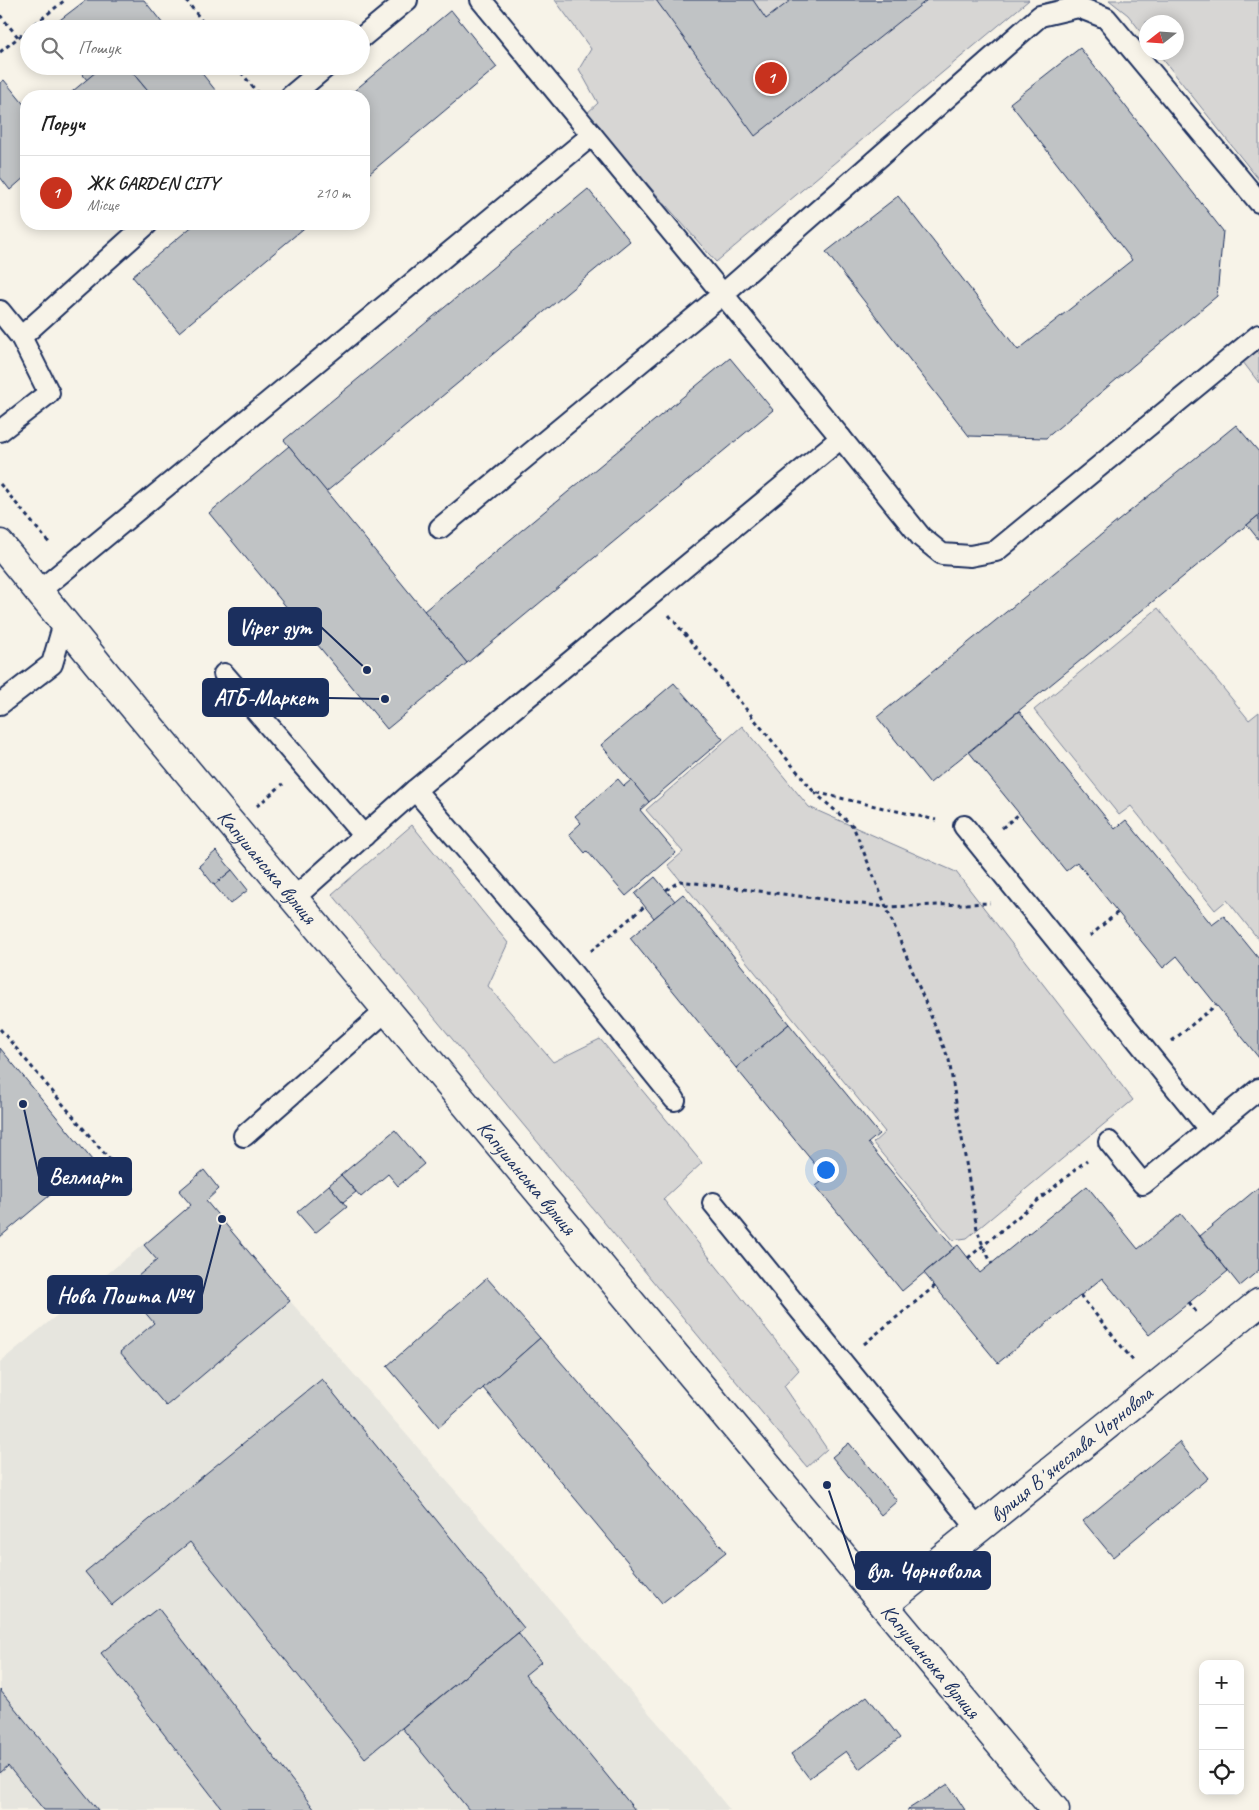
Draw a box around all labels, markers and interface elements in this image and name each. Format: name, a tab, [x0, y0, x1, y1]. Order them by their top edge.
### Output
north arrow	[1139, 15, 1184, 60]
search box	[20, 20, 370, 75]
icon: search	[38, 34, 66, 62]
text: Пошук	[78, 36, 120, 60]
pin: 1	[755, 59, 787, 97]
text: Поруч	[40, 110, 85, 136]
text: ЖК GARDEN CITY	[87, 171, 219, 195]
text: 1	[52, 183, 60, 203]
text: 210 m	[316, 183, 350, 203]
text: Місце	[87, 195, 119, 215]
callout: Viper gym	[229, 608, 321, 645]
text: Viper gym	[239, 614, 313, 642]
callout: АТБ-Маркет	[203, 679, 328, 716]
text: АТБ-Маркет	[214, 684, 319, 712]
street label: Капушанська вулиця	[212, 804, 323, 930]
street label: Капушанська вулиця	[472, 1115, 583, 1241]
your location	[813, 1157, 839, 1183]
callout: Велмарт	[39, 1158, 131, 1195]
text: Велмарт	[49, 1163, 123, 1191]
callout: Нова Пошта №4	[48, 1276, 202, 1313]
text: Нова Пошта №4	[57, 1282, 196, 1310]
street label: вулиця Вʼячеслава Чорновола	[984, 1379, 1159, 1528]
callout: вул. Чорновола	[856, 1552, 990, 1589]
text: вул. Чорновола	[866, 1557, 982, 1585]
street label: Капушанська вулиця	[875, 1599, 987, 1725]
map controls	[1199, 1660, 1244, 1795]
button: +	[1199, 1660, 1244, 1705]
button: −	[1199, 1705, 1244, 1750]
button: locate	[1199, 1750, 1244, 1795]

